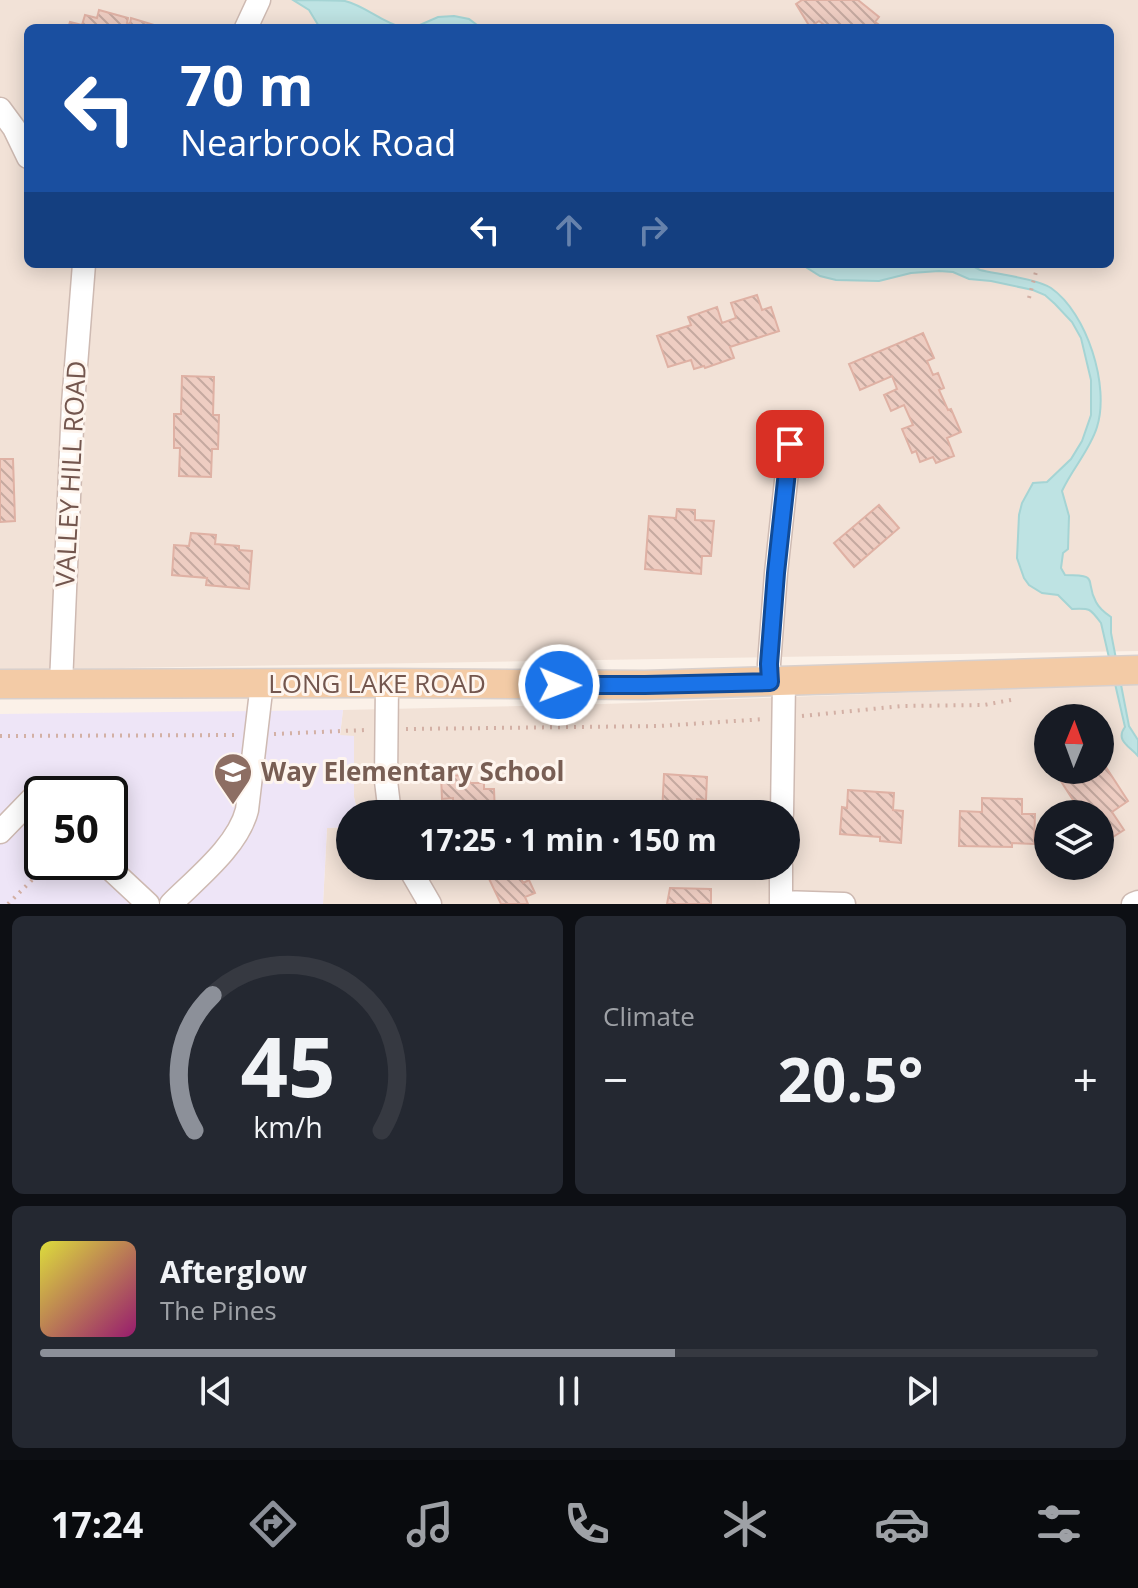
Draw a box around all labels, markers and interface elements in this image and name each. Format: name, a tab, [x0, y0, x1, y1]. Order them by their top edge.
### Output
text: 70 m	[180, 46, 314, 122]
icon: left	[48, 56, 152, 160]
text: Nearbrook Road	[180, 118, 456, 167]
icon: left	[463, 208, 507, 252]
icon: ahead	[547, 208, 591, 252]
icon: right	[631, 208, 675, 252]
street label: VALLEY HILL ROAD	[46, 360, 94, 588]
pin	[756, 410, 824, 478]
icon: arrive	[768, 422, 812, 466]
position arrow	[517, 643, 601, 727]
street label: LONG LAKE ROAD	[268, 665, 486, 701]
north arrow	[1034, 704, 1114, 784]
map controls	[1034, 704, 1114, 880]
school or university icon: Way Elementary School	[212, 751, 254, 806]
place label: Way Elementary School	[261, 753, 564, 789]
speed limit sign: 50	[24, 776, 128, 880]
button: layers	[1034, 800, 1114, 880]
text: 17:25 · 1 min · 150 m	[419, 819, 717, 860]
text: Climate	[603, 998, 695, 1034]
text: 45	[240, 1008, 335, 1121]
text: 20.5°	[778, 1038, 923, 1120]
text: −	[603, 1049, 628, 1109]
text: +	[1073, 1049, 1098, 1109]
text: km/h	[253, 1107, 322, 1146]
text: Afterglow	[160, 1251, 307, 1292]
text: The Pines	[160, 1292, 277, 1328]
icon: previous	[194, 1369, 238, 1413]
icon: pause	[547, 1369, 591, 1413]
icon: next	[900, 1369, 944, 1413]
icon: directions	[245, 1496, 301, 1552]
icon: music	[402, 1496, 458, 1552]
icon: phone	[559, 1496, 615, 1552]
icon: climate	[717, 1496, 773, 1552]
icon: car	[874, 1496, 930, 1552]
icon: filters	[1031, 1496, 1087, 1552]
text: 17:24	[51, 1500, 143, 1549]

